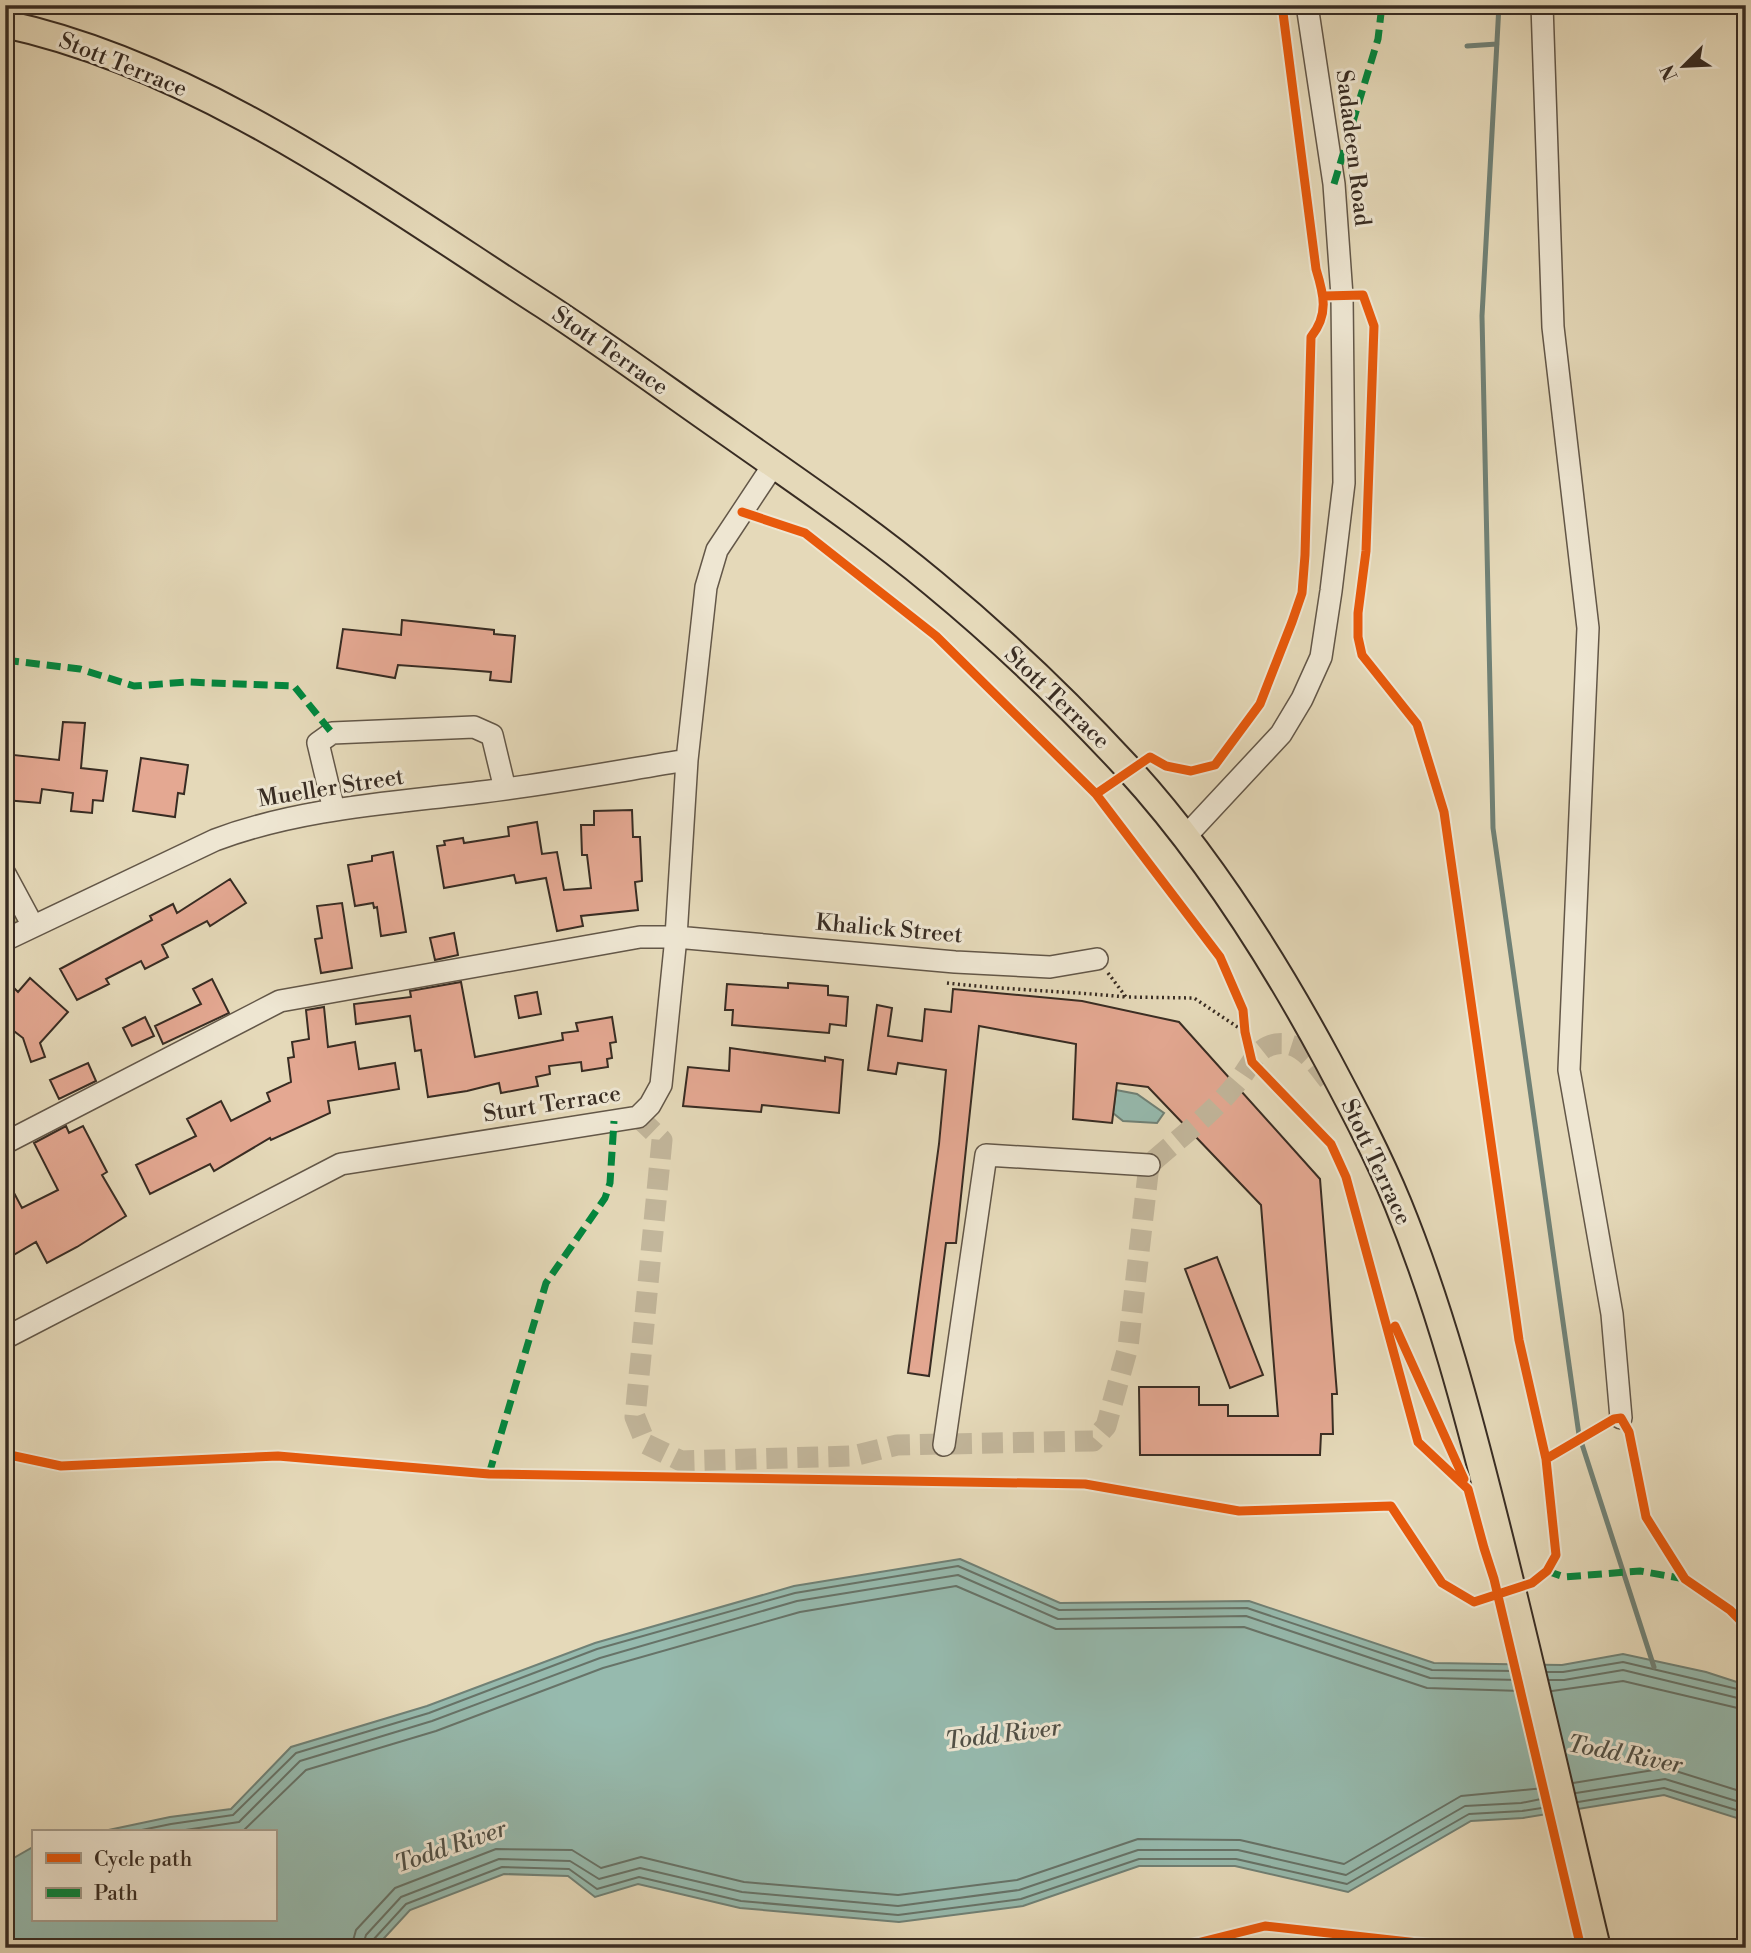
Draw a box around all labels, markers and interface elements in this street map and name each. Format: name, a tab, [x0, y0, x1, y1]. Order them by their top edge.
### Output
street label: Stott Terrace	[55, 27, 191, 103]
north arrow	[1650, 32, 1720, 102]
text: N	[1655, 61, 1683, 84]
street label: Sadadeen Road	[1329, 68, 1377, 228]
street label: Stott Terrace	[546, 301, 674, 401]
street label: Stott Terrace	[998, 641, 1116, 755]
street label: Mueller Street	[256, 763, 406, 813]
street label: Khalick Street	[814, 909, 964, 949]
street label: Sturt Terrace	[481, 1079, 623, 1129]
street label: Stott Terrace	[1335, 1095, 1417, 1229]
water label: Todd River	[943, 1713, 1063, 1757]
water label: Todd River	[1565, 1729, 1686, 1781]
water label: Todd River	[391, 1814, 512, 1880]
legend	[32, 1830, 276, 1922]
text: Cycle path	[94, 1847, 193, 1873]
text: Path	[94, 1881, 139, 1907]

